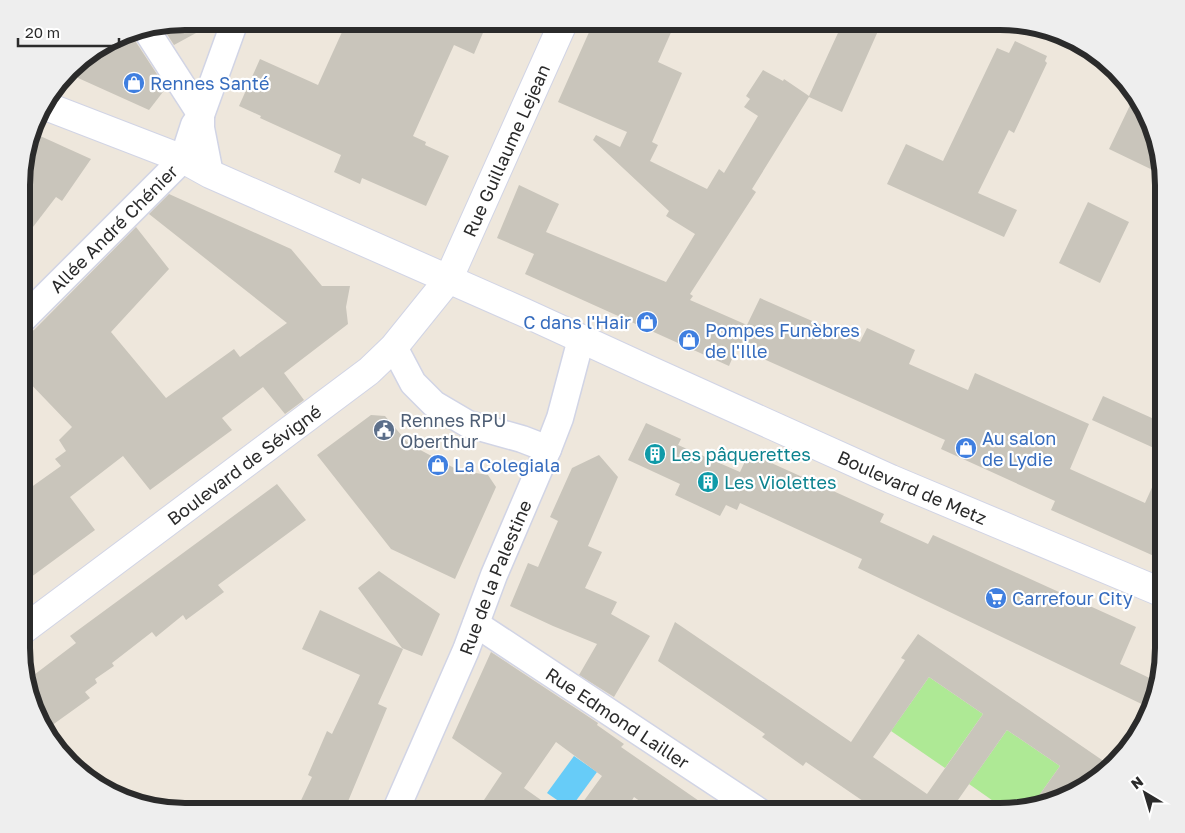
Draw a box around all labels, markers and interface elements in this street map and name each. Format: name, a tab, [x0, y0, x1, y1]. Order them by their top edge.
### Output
scale bar	[18, 15, 119, 47]
text: 20 m	[25, 23, 60, 41]
street label: Rue Guillaume Lejean	[458, 61, 554, 240]
shop icon: Rennes Santé	[122, 71, 146, 95]
place label: Rennes Santé	[150, 72, 269, 94]
street label: Allée André Chénier	[45, 160, 182, 297]
shop icon: C dans l'Hair	[635, 310, 659, 334]
place label: C dans l'Hair	[523, 311, 631, 333]
place label: Pompes Funèbres de l'Ille	[705, 319, 860, 362]
shop icon: Pompes Funèbres de l'Ille	[677, 328, 701, 352]
street label: Boulevard de Sévigné	[163, 400, 325, 529]
place label: Rennes RPU Oberthur	[400, 409, 506, 452]
public building icon: Rennes RPU Oberthur	[372, 418, 396, 442]
place label: Au salon de Lydie	[982, 427, 1056, 470]
shop icon: Au salon de Lydie	[954, 436, 978, 460]
building icon: Les pâquerettes	[643, 442, 667, 466]
place label: Les pâquerettes	[671, 443, 811, 465]
street label: Boulevard de Metz	[834, 445, 990, 529]
shop icon: La Colegiala	[426, 453, 450, 477]
place label: La Colegiala	[454, 454, 560, 476]
building icon: Les Violettes	[696, 470, 720, 494]
place label: Les Violettes	[724, 471, 836, 493]
street label: Rue de la Palestine	[454, 497, 536, 658]
supermarket icon: Carrefour City	[984, 586, 1008, 610]
place label: Carrefour City	[1012, 587, 1133, 609]
street label: Rue Edmond Lailler	[542, 662, 694, 773]
north arrow	[1120, 768, 1170, 818]
text: N	[1127, 772, 1146, 792]

